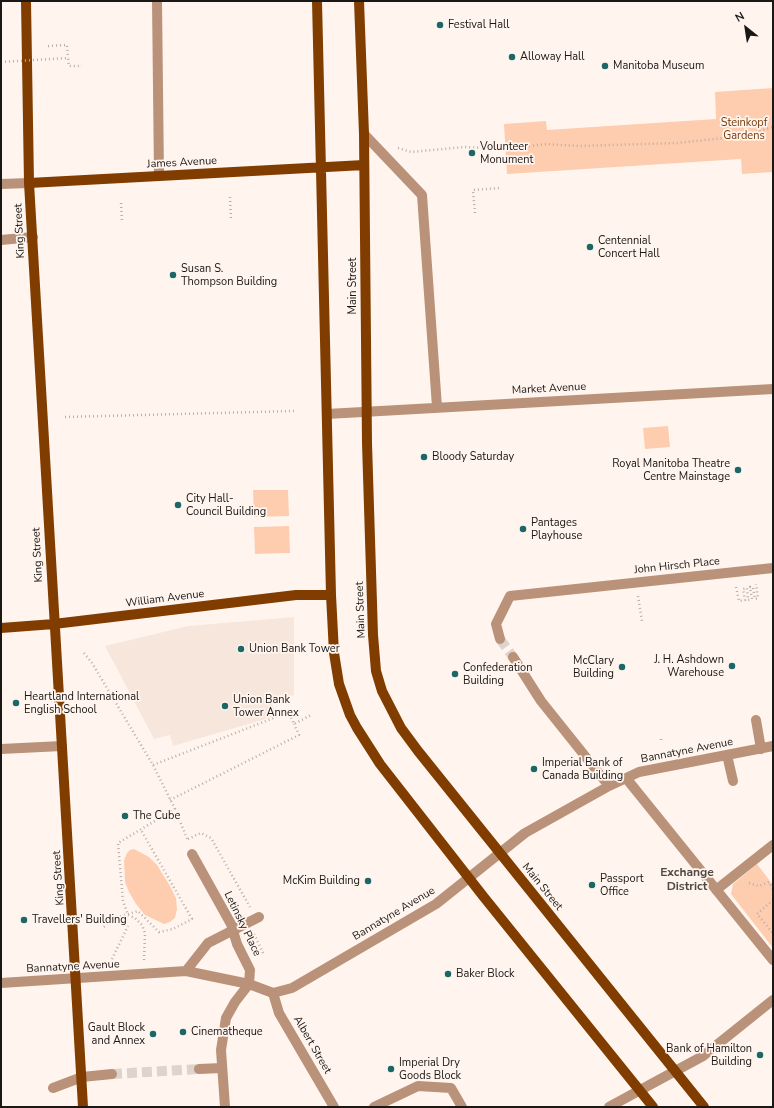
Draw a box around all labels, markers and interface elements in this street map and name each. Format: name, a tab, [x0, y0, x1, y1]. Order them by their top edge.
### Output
north arrow	[726, 8, 766, 48]
text: N	[732, 9, 747, 26]
place label: Festival Hall	[448, 18, 509, 32]
marker: Festival Hall	[435, 20, 445, 30]
place label: Alloway Hall	[520, 50, 585, 64]
marker: Alloway Hall	[507, 52, 517, 62]
place label: Manitoba Museum	[613, 59, 704, 73]
marker: Manitoba Museum	[600, 61, 610, 71]
park label: Steinkopf Gardens	[721, 116, 767, 142]
place label: Volunteer Monument	[480, 140, 533, 166]
marker: Volunteer Monument	[467, 148, 477, 158]
street label: James Avenue	[147, 155, 217, 171]
street label: King Street	[12, 203, 28, 259]
place label: Centennial Concert Hall	[598, 234, 660, 260]
marker: Centennial Concert Hall	[585, 242, 595, 252]
street label: Main Street	[346, 258, 360, 314]
place label: Susan S. Thompson Building	[181, 262, 277, 288]
marker: Susan S. Thompson Building	[168, 270, 178, 280]
street label: Market Avenue	[511, 380, 587, 398]
place label: Bloody Saturday	[432, 450, 514, 464]
marker: Bloody Saturday	[419, 452, 429, 462]
place label: Royal Manitoba Theatre Centre Mainstage	[612, 457, 730, 483]
marker: Royal Manitoba Theatre Centre Mainstage	[733, 465, 743, 475]
place label: City Hall- Council Building	[186, 492, 266, 518]
marker: City Hall- Council Building	[173, 500, 183, 510]
place label: Pantages Playhouse	[531, 516, 582, 542]
marker: Pantages Playhouse	[518, 524, 528, 534]
street label: King Street	[30, 527, 46, 583]
street label: John Hirsch Place	[633, 555, 721, 577]
street label: Main Street	[353, 581, 369, 639]
street label: William Avenue	[125, 588, 205, 610]
place label: Union Bank Tower	[249, 642, 340, 656]
marker: Union Bank Tower	[236, 644, 246, 654]
place label: J. H. Ashdown Warehouse	[654, 653, 724, 679]
place label: McClary Building	[573, 654, 614, 680]
place label: Confederation Building	[463, 661, 532, 687]
marker: J. H. Ashdown Warehouse	[727, 661, 737, 671]
marker: McClary Building	[617, 662, 627, 672]
marker: Confederation Building	[450, 669, 460, 679]
place label: Heartland International English School	[24, 690, 139, 716]
place label: Union Bank Tower Annex	[233, 693, 299, 719]
marker: Heartland International English School	[11, 698, 21, 708]
marker: Union Bank Tower Annex	[220, 701, 230, 711]
street label: Bannatyne Avenue	[640, 736, 734, 766]
place label: Imperial Bank of Canada Building	[542, 756, 623, 782]
marker: Imperial Bank of Canada Building	[529, 764, 539, 774]
place label: The Cube	[133, 809, 180, 823]
marker: The Cube	[120, 811, 130, 821]
street label: King Street	[50, 850, 68, 906]
street label: Main Street	[519, 861, 565, 913]
district label: Exchange District	[660, 866, 714, 894]
place label: Passport Office	[600, 872, 644, 898]
place label: McKim Building	[283, 874, 360, 888]
marker: McKim Building	[363, 876, 373, 886]
marker: Passport Office	[587, 880, 597, 890]
street label: Bannatyne Avenue	[351, 884, 437, 944]
street label: Letinsky Place	[221, 889, 263, 959]
place label: Travellers' Building	[32, 913, 127, 927]
marker: Travellers' Building	[19, 915, 29, 925]
street label: Bannatyne Avenue	[26, 958, 120, 976]
place label: Baker Block	[456, 967, 515, 981]
marker: Baker Block	[443, 969, 453, 979]
street label: Albert Street	[290, 1014, 334, 1076]
place label: Gault Block and Annex	[88, 1021, 145, 1047]
place label: Cinematheque	[191, 1025, 263, 1039]
marker: Cinematheque	[178, 1027, 188, 1037]
marker: Gault Block and Annex	[148, 1029, 158, 1039]
place label: Bank of Hamilton Building	[666, 1042, 752, 1068]
marker: Bank of Hamilton Building	[755, 1050, 765, 1060]
place label: Imperial Dry Goods Block	[399, 1056, 461, 1082]
marker: Imperial Dry Goods Block	[386, 1064, 396, 1074]

